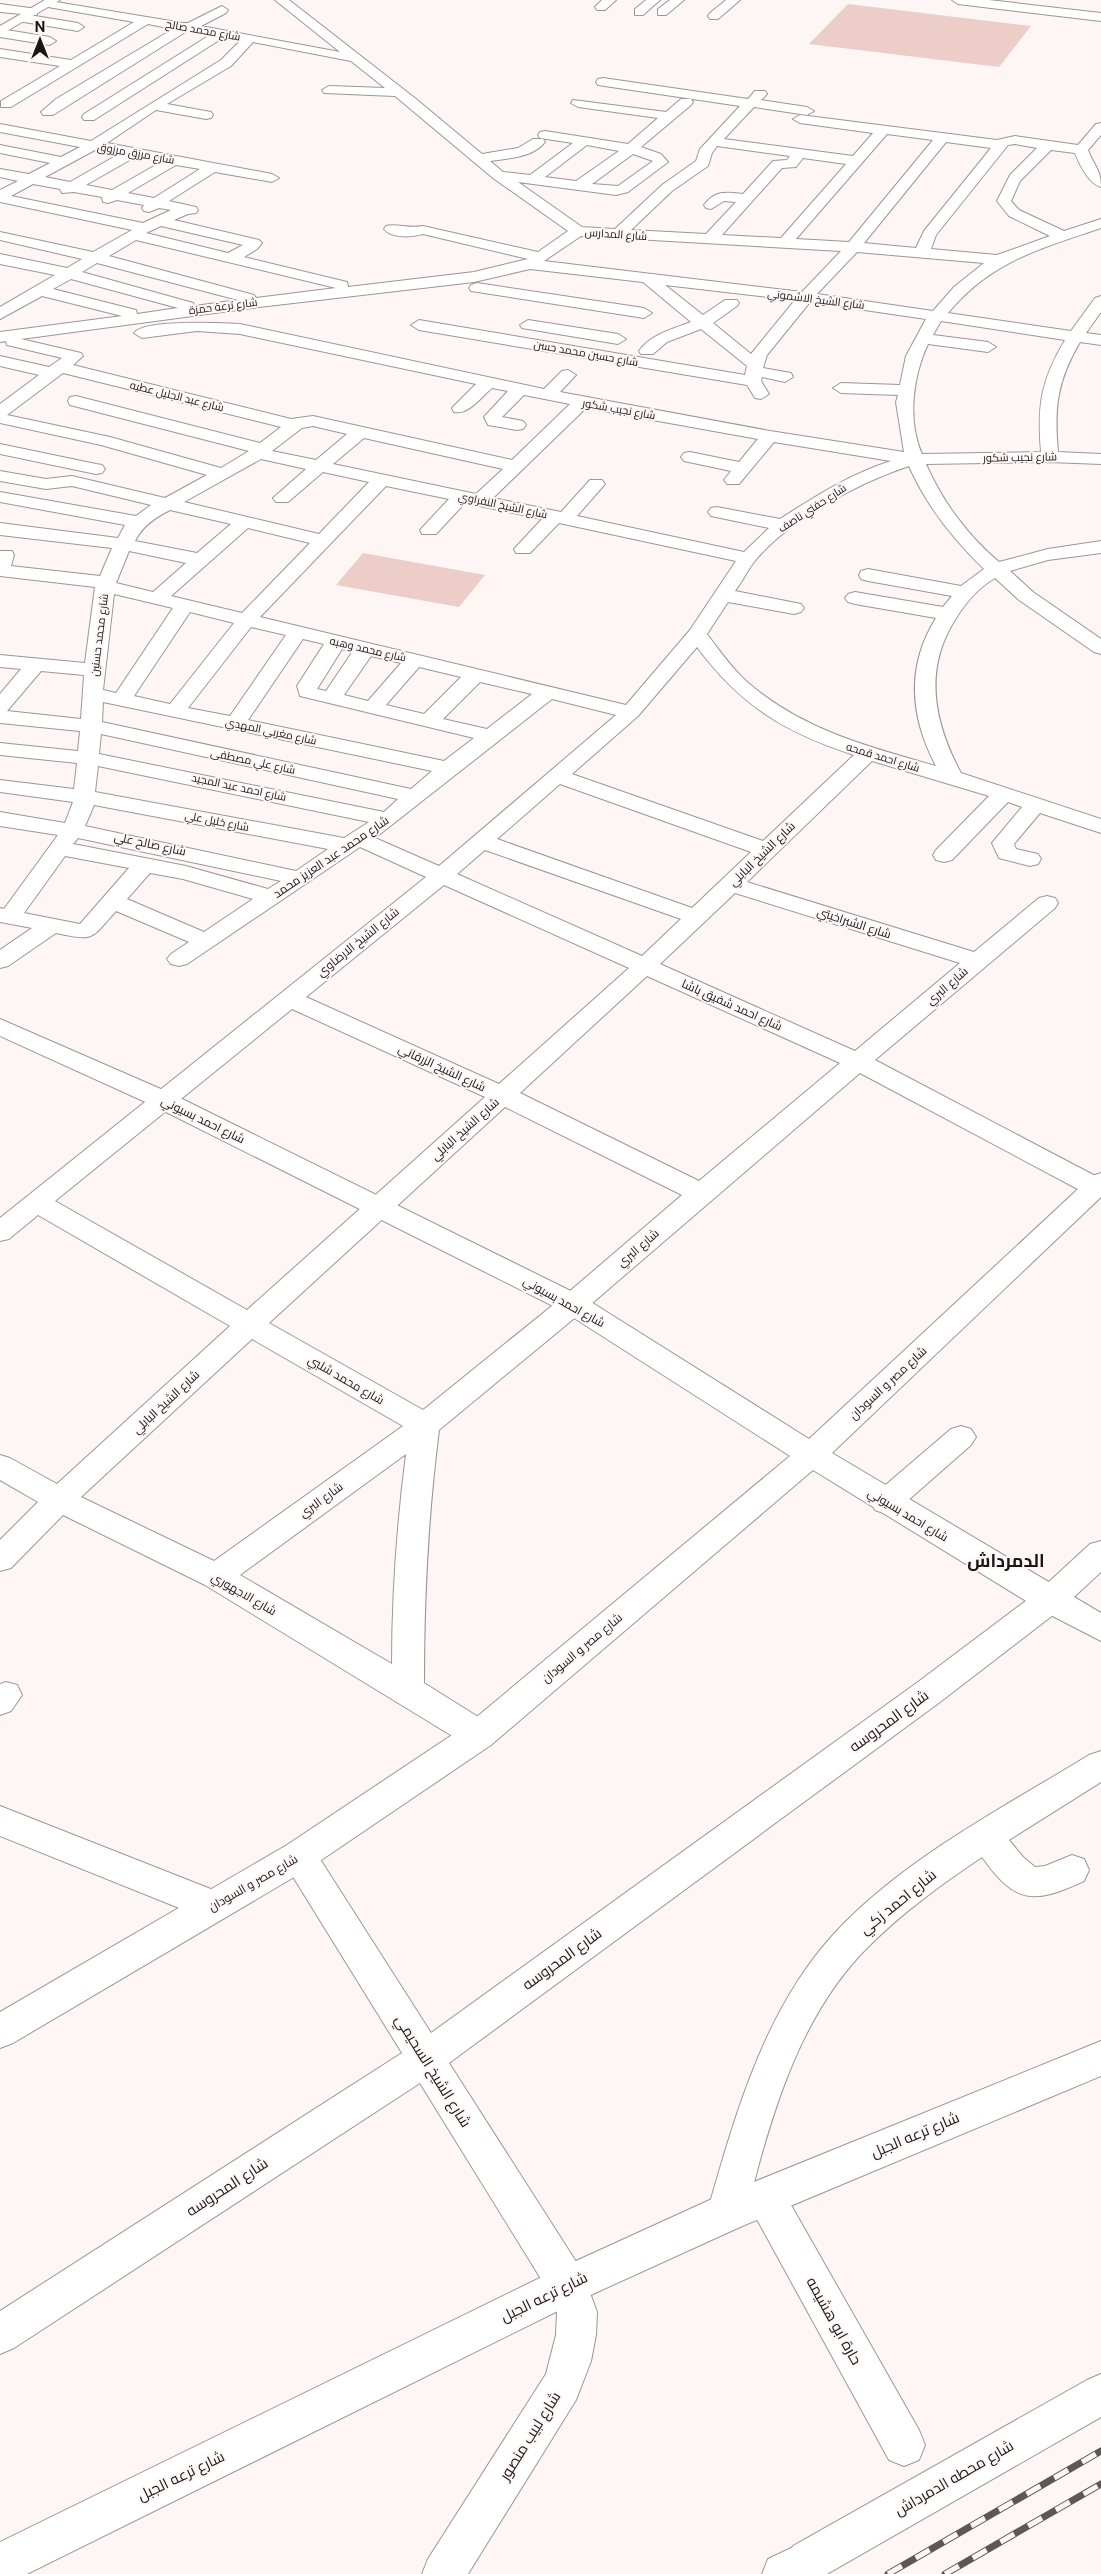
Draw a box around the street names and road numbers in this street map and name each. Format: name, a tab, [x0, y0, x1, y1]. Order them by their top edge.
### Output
street label: شارع محمد صالح	[164, 18, 241, 44]
street label: شارع مرزق مرزوق	[96, 140, 176, 168]
street label: شارع المدارس	[584, 226, 648, 244]
street label: شارع الشيخ الاشموني	[766, 287, 865, 314]
street label: شارع ترعة حمزة	[188, 296, 258, 318]
street label: شارع حسين محمد حسن	[532, 338, 639, 370]
street label: شارع عبد الجليل عطيه	[128, 379, 225, 415]
street label: شارع نجيب شكور	[580, 396, 656, 423]
street label: شارع نجيب شكور	[982, 450, 1057, 466]
street label: شارع حفني ناصف	[776, 482, 850, 537]
street label: شارع الشيخ النفراوي	[457, 490, 549, 523]
street label: شارع محمد حسنين	[88, 593, 112, 677]
street label: شارع محمد وهبه	[328, 634, 407, 666]
street label: شارع مغربي المهدي	[224, 715, 318, 749]
street label: شارع احمد قمحه	[844, 740, 921, 776]
street label: شارع علي مصطفى	[209, 746, 296, 779]
street label: شارع احمد عبد المجيد	[190, 771, 287, 805]
street label: شارع خليل علي	[183, 809, 250, 836]
street label: شارع محمد عبد العزيز محمد	[271, 813, 392, 902]
street label: شارع الشيخ البابلي	[726, 819, 800, 891]
street label: شارع صالح علي	[112, 830, 187, 861]
street label: شارع الشيخ الارضاوي	[314, 904, 404, 982]
street label: شارع الشبراخيتي	[814, 904, 893, 944]
street label: شارع البري	[923, 964, 973, 1010]
street label: شارع احمد شفيق باشا	[679, 977, 784, 1034]
street label: شارع الشيخ الزرقاني	[395, 1042, 488, 1097]
street label: شارع احمد بسيوني	[158, 1094, 247, 1149]
street label: شارع الشيخ البابلي	[428, 1095, 504, 1165]
street label: شارع البري	[614, 1226, 664, 1272]
street label: شارع احمد بسيوني	[519, 1274, 607, 1333]
street label: شارع مصر و السودان	[846, 1344, 930, 1423]
street label: شارع محمد شلبي	[304, 1353, 387, 1410]
street label: شارع الشيخ البابلي	[130, 1367, 204, 1439]
street label: شارع البري	[296, 1479, 347, 1523]
street label: شارع احمد بسيوني	[864, 1485, 951, 1547]
street label: شارع الاجهوري	[208, 1570, 279, 1621]
street label: شارع مصر و السودان	[539, 1610, 626, 1686]
street label: شارع المحروسه	[846, 1686, 933, 1757]
street label: شارع مصر و السودان	[206, 1852, 301, 1915]
street label: شارع احمد زكي	[856, 1866, 942, 1941]
street label: شارع المحروسه	[519, 1924, 606, 1995]
street label: شارع الشيخ السحيمي	[389, 2011, 475, 2132]
street label: شارع ترعه الجبل	[868, 2108, 963, 2164]
street label: شارع المحروسه	[183, 2154, 272, 2222]
street label: شارع ترعه الجبل	[498, 2268, 591, 2328]
street label: حارة ابو هشيمه	[802, 2274, 866, 2368]
street label: شارع لبيب منصور	[495, 2388, 566, 2486]
street label: شارع محطه الدمرداش	[891, 2437, 1018, 2521]
street label: شارع ترعه الجبل	[135, 2447, 228, 2507]

